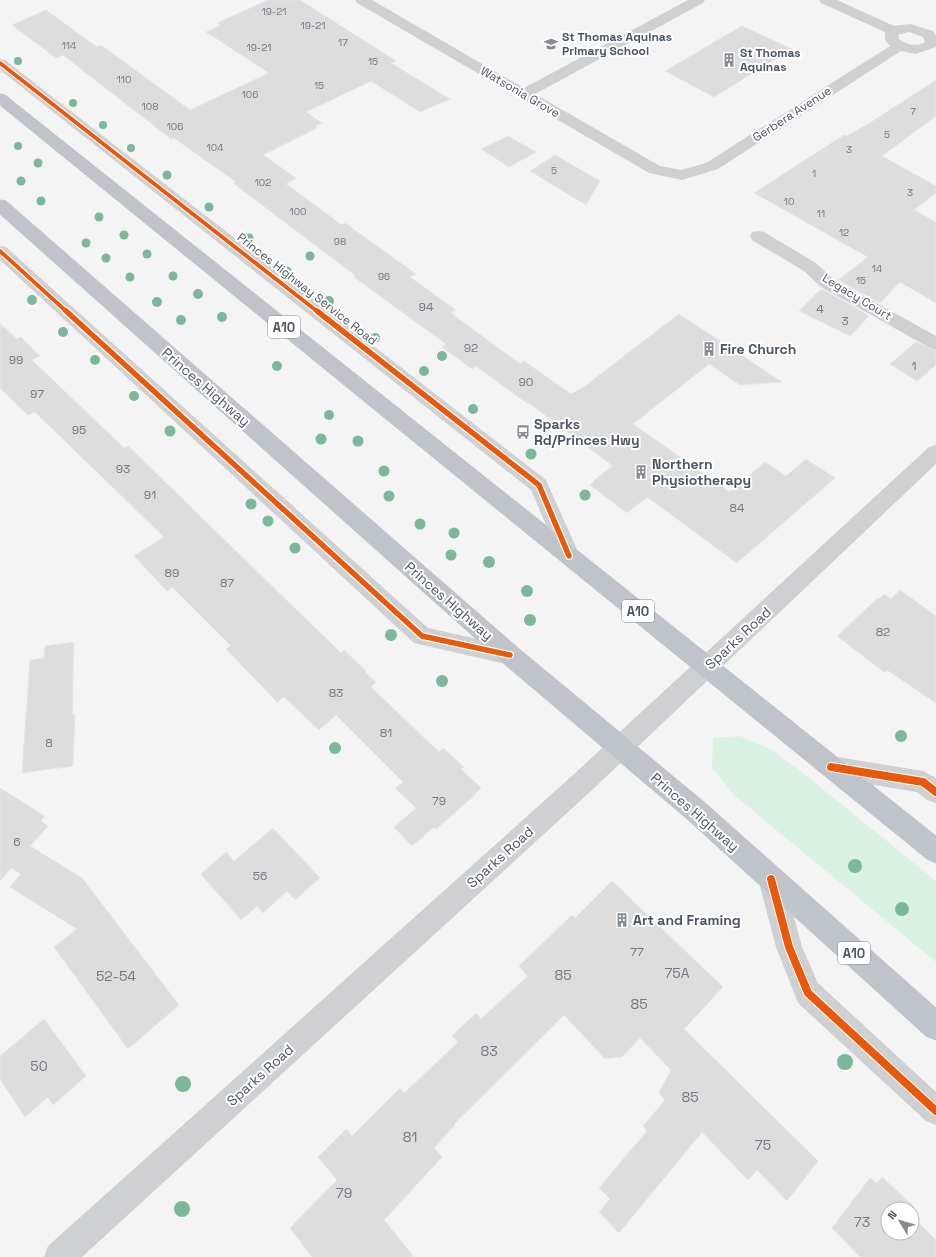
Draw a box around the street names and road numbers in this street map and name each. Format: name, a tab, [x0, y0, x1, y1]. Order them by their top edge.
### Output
street label: Watsonia Grove	[477, 63, 563, 121]
street label: Gerbera Avenue	[750, 83, 834, 145]
street label: Princes Highway Service Road	[234, 229, 380, 349]
street label: Legacy Court	[819, 270, 895, 324]
road number: A10	[268, 316, 300, 338]
street label: Princes Highway	[158, 344, 254, 430]
street label: Princes Highway	[401, 558, 497, 644]
road number: A10	[622, 600, 654, 622]
street label: Sparks Road	[701, 603, 775, 673]
street label: Princes Highway	[647, 769, 743, 855]
street label: Sparks Road	[463, 822, 537, 892]
road number: A10	[838, 942, 870, 964]
street label: Sparks Road	[223, 1040, 297, 1110]

